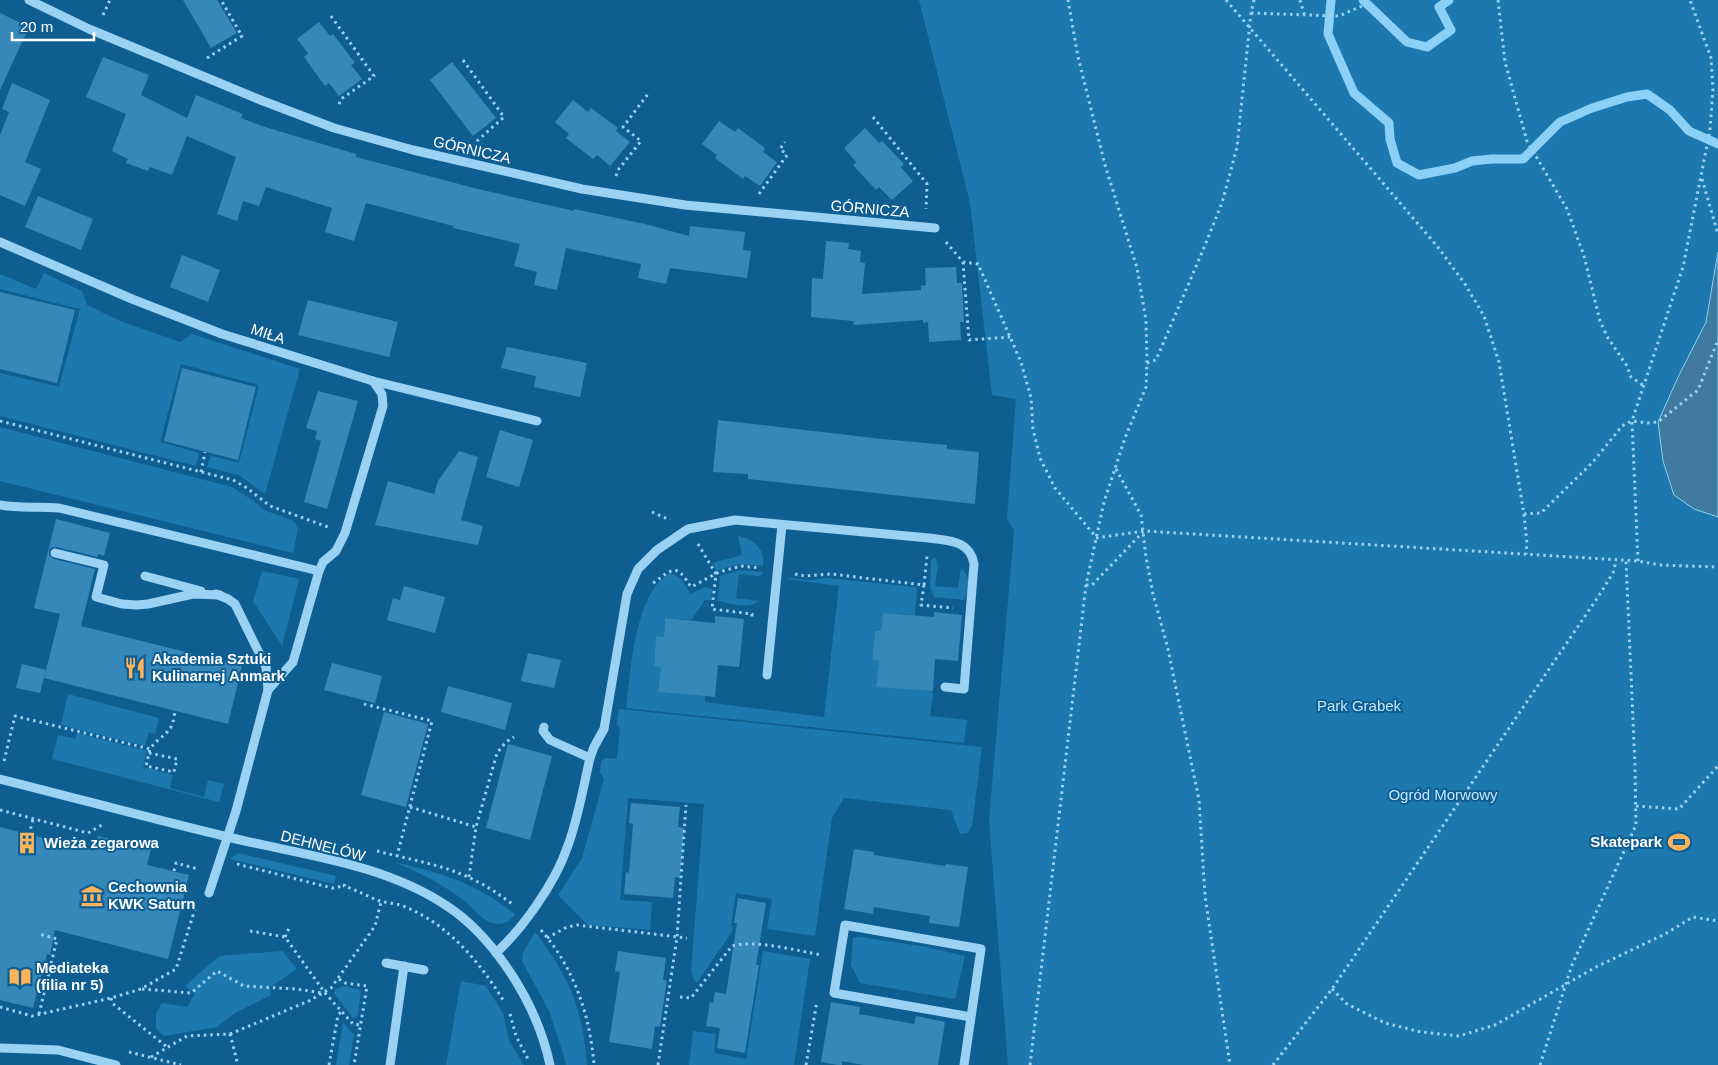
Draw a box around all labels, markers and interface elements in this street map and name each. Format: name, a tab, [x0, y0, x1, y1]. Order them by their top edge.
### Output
scale bar	[12, 10, 95, 42]
text: 20 m	[20, 18, 53, 35]
street label: GÓRNICZA	[432, 132, 513, 167]
street label: GÓRNICZA	[830, 197, 910, 220]
street label: MIŁA	[249, 320, 287, 347]
place label: Akademia Sztuki Kulinarnej Anmark	[152, 650, 285, 684]
restaurant icon: Akademia Sztuki Kulinarnej Anmark	[122, 655, 148, 681]
park label: Park Grabek	[1317, 697, 1402, 714]
park label: Ogród Morwowy	[1388, 786, 1498, 803]
street label: DEHNELÓW	[279, 827, 368, 864]
sports icon: Skatepark	[1666, 829, 1692, 855]
building icon: Wieża zegarowa	[14, 830, 40, 856]
place label: Skatepark	[1590, 833, 1663, 850]
place label: Wieża zegarowa	[44, 834, 160, 851]
place label: Cechownia KWK Saturn	[108, 878, 196, 912]
museum icon: Cechownia KWK Saturn	[79, 883, 105, 909]
place label: Mediateka (filia nr 5)	[36, 959, 109, 993]
library icon: Mediateka (filia nr 5)	[7, 964, 33, 990]

